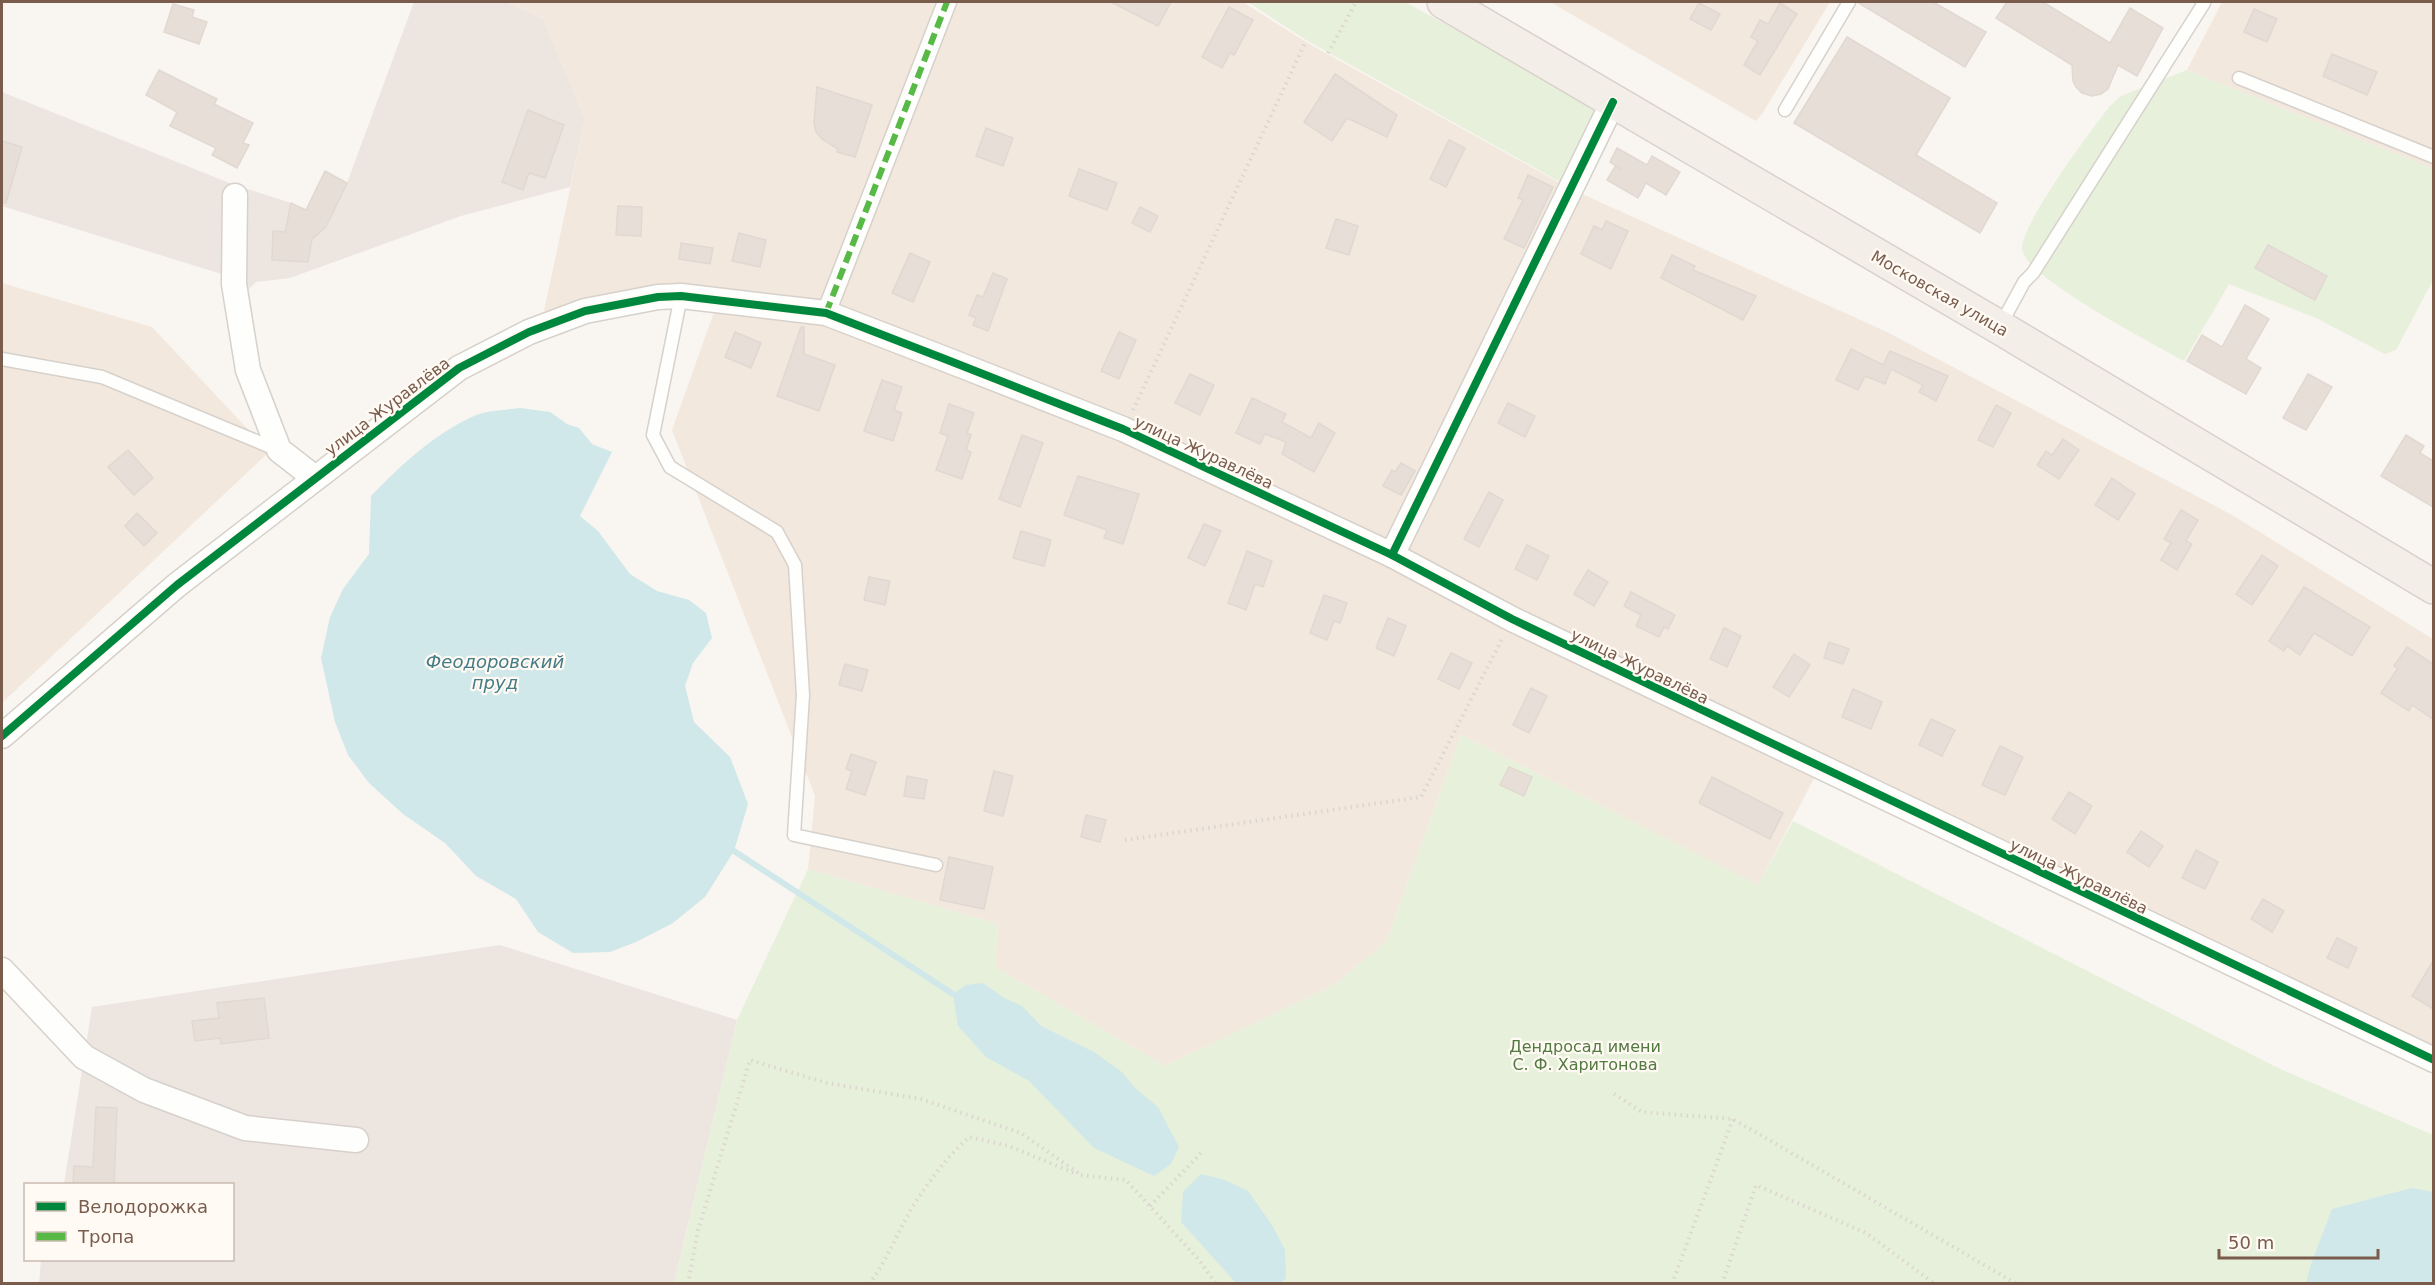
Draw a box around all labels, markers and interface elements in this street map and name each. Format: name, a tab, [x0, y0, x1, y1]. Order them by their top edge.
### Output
street label: Московская улица	[1868, 246, 2012, 340]
street label: улица Журавлёва	[321, 353, 453, 460]
street label: улица Журавлёва	[1131, 412, 1276, 493]
street label: улица Журавлёва	[1568, 625, 1712, 708]
water label: Феодоровский пруд	[426, 651, 564, 693]
street label: улица Журавлёва	[2007, 835, 2151, 918]
park label: Дендросад имени С. Ф. Харитонова	[1509, 1037, 1661, 1074]
legend	[24, 1183, 234, 1261]
text: Велодорожка	[78, 1196, 208, 1217]
scale bar	[2219, 1222, 2378, 1260]
text: Тропа	[77, 1226, 134, 1247]
text: 50 m	[2228, 1232, 2274, 1253]

